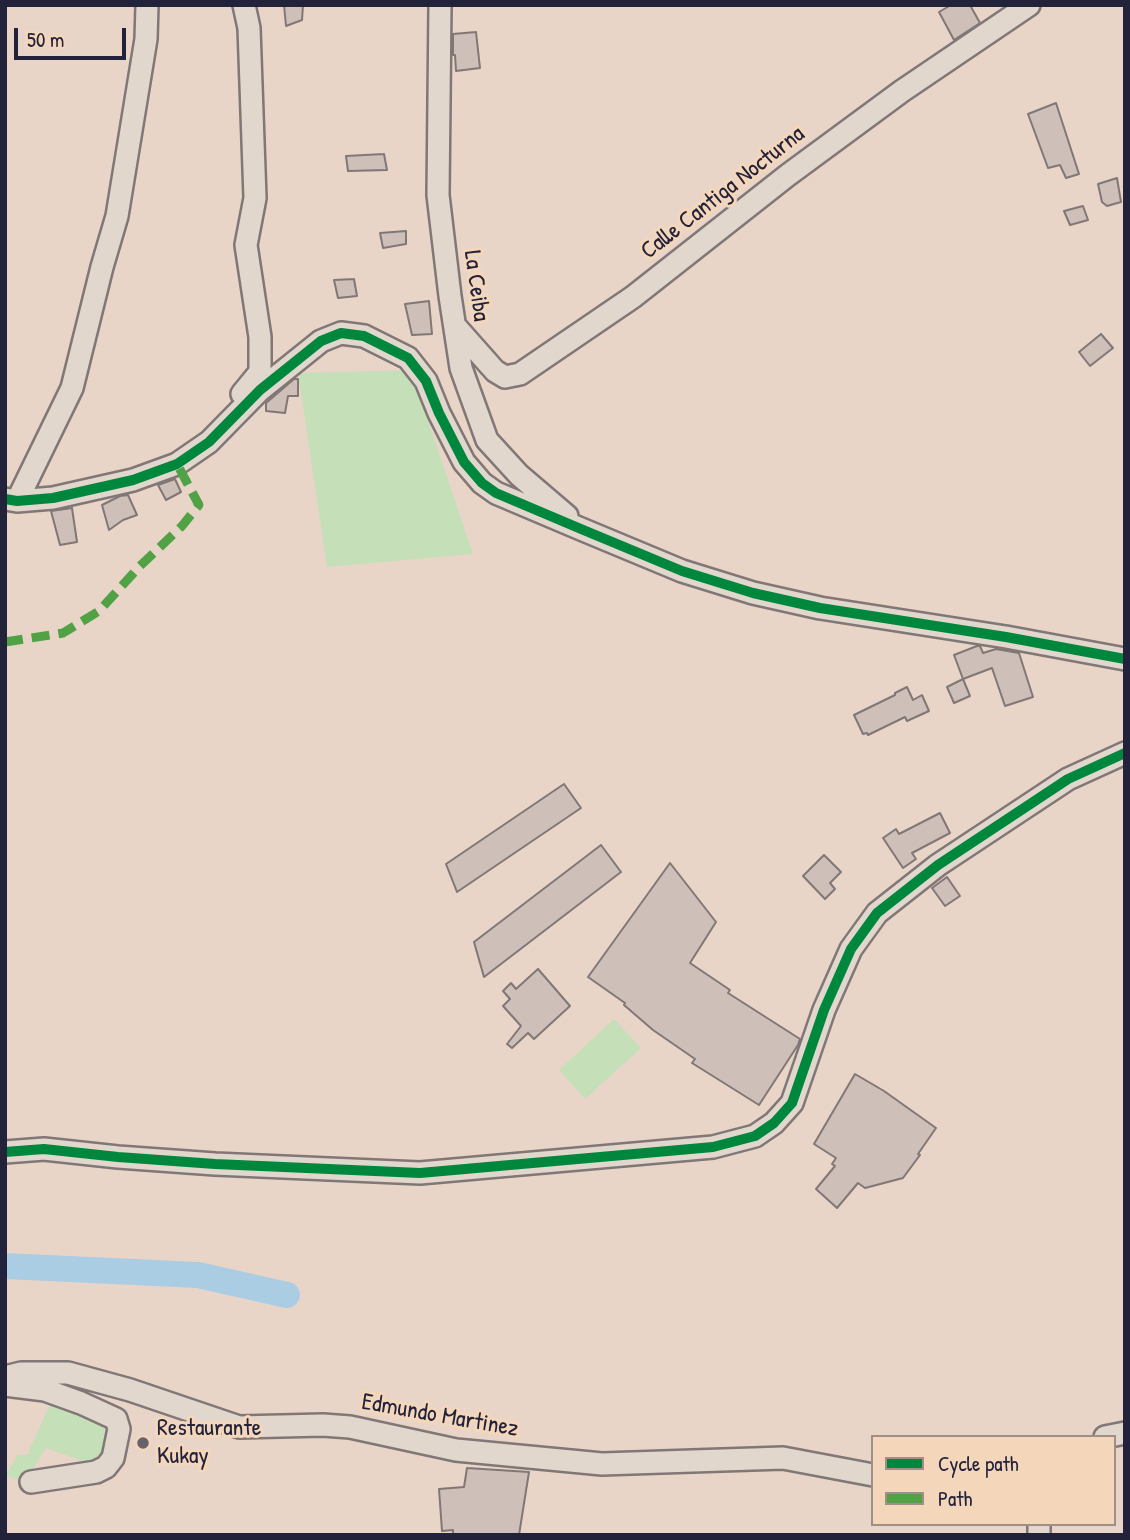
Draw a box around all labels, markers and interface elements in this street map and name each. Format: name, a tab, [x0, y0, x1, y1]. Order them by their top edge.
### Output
scale bar	[18, 14, 130, 58]
text: 50 m	[27, 25, 64, 54]
street label: Calle Cantiga Nocturna	[635, 120, 811, 266]
street label: La Ceiba	[457, 249, 495, 323]
street label: Edmundo Martinez	[359, 1388, 521, 1444]
place label: Restaurante Kukay	[157, 1415, 261, 1471]
marker: Restaurante Kukay	[135, 1435, 151, 1451]
legend	[871, 1435, 1116, 1526]
text: Cycle path	[938, 1449, 1019, 1478]
text: Path	[938, 1484, 972, 1513]

